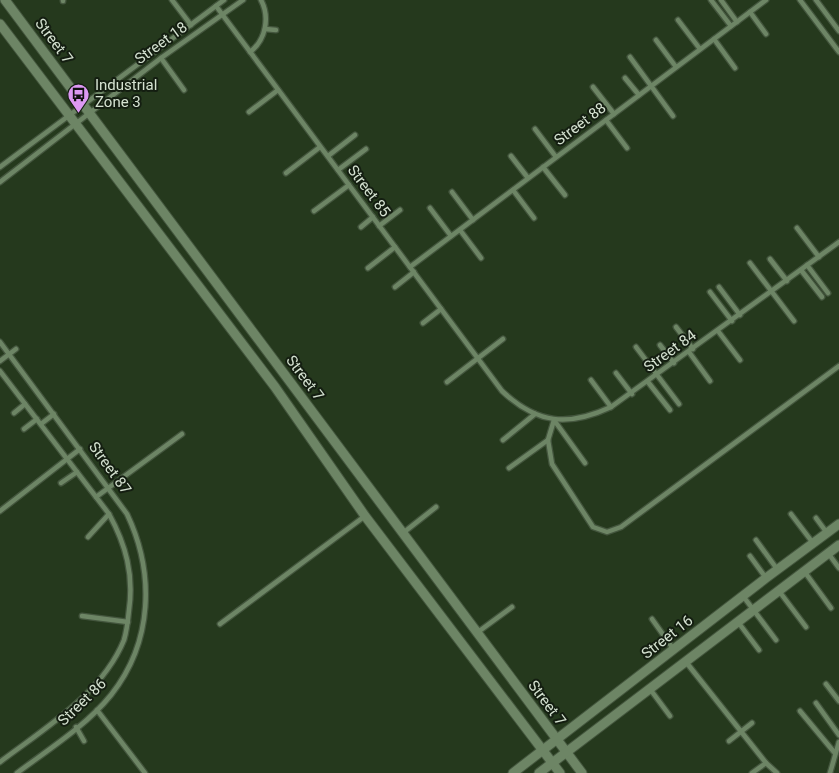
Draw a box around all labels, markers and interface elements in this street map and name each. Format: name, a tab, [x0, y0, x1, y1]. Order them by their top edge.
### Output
street label: Street 7	[31, 15, 77, 67]
street label: Street 18	[131, 18, 191, 68]
place label: Industrial Zone 3	[95, 76, 157, 111]
bus stop icon: Industrial Zone 3	[67, 82, 91, 113]
street label: Street 88	[551, 99, 609, 149]
street label: Street 85	[344, 162, 394, 220]
street label: Street 84	[640, 326, 700, 376]
street label: Street 7	[282, 352, 328, 404]
street label: Street 87	[85, 438, 135, 498]
street label: Street 16	[638, 611, 696, 663]
street label: Street 86	[54, 675, 110, 729]
street label: Street 7	[524, 677, 570, 729]

